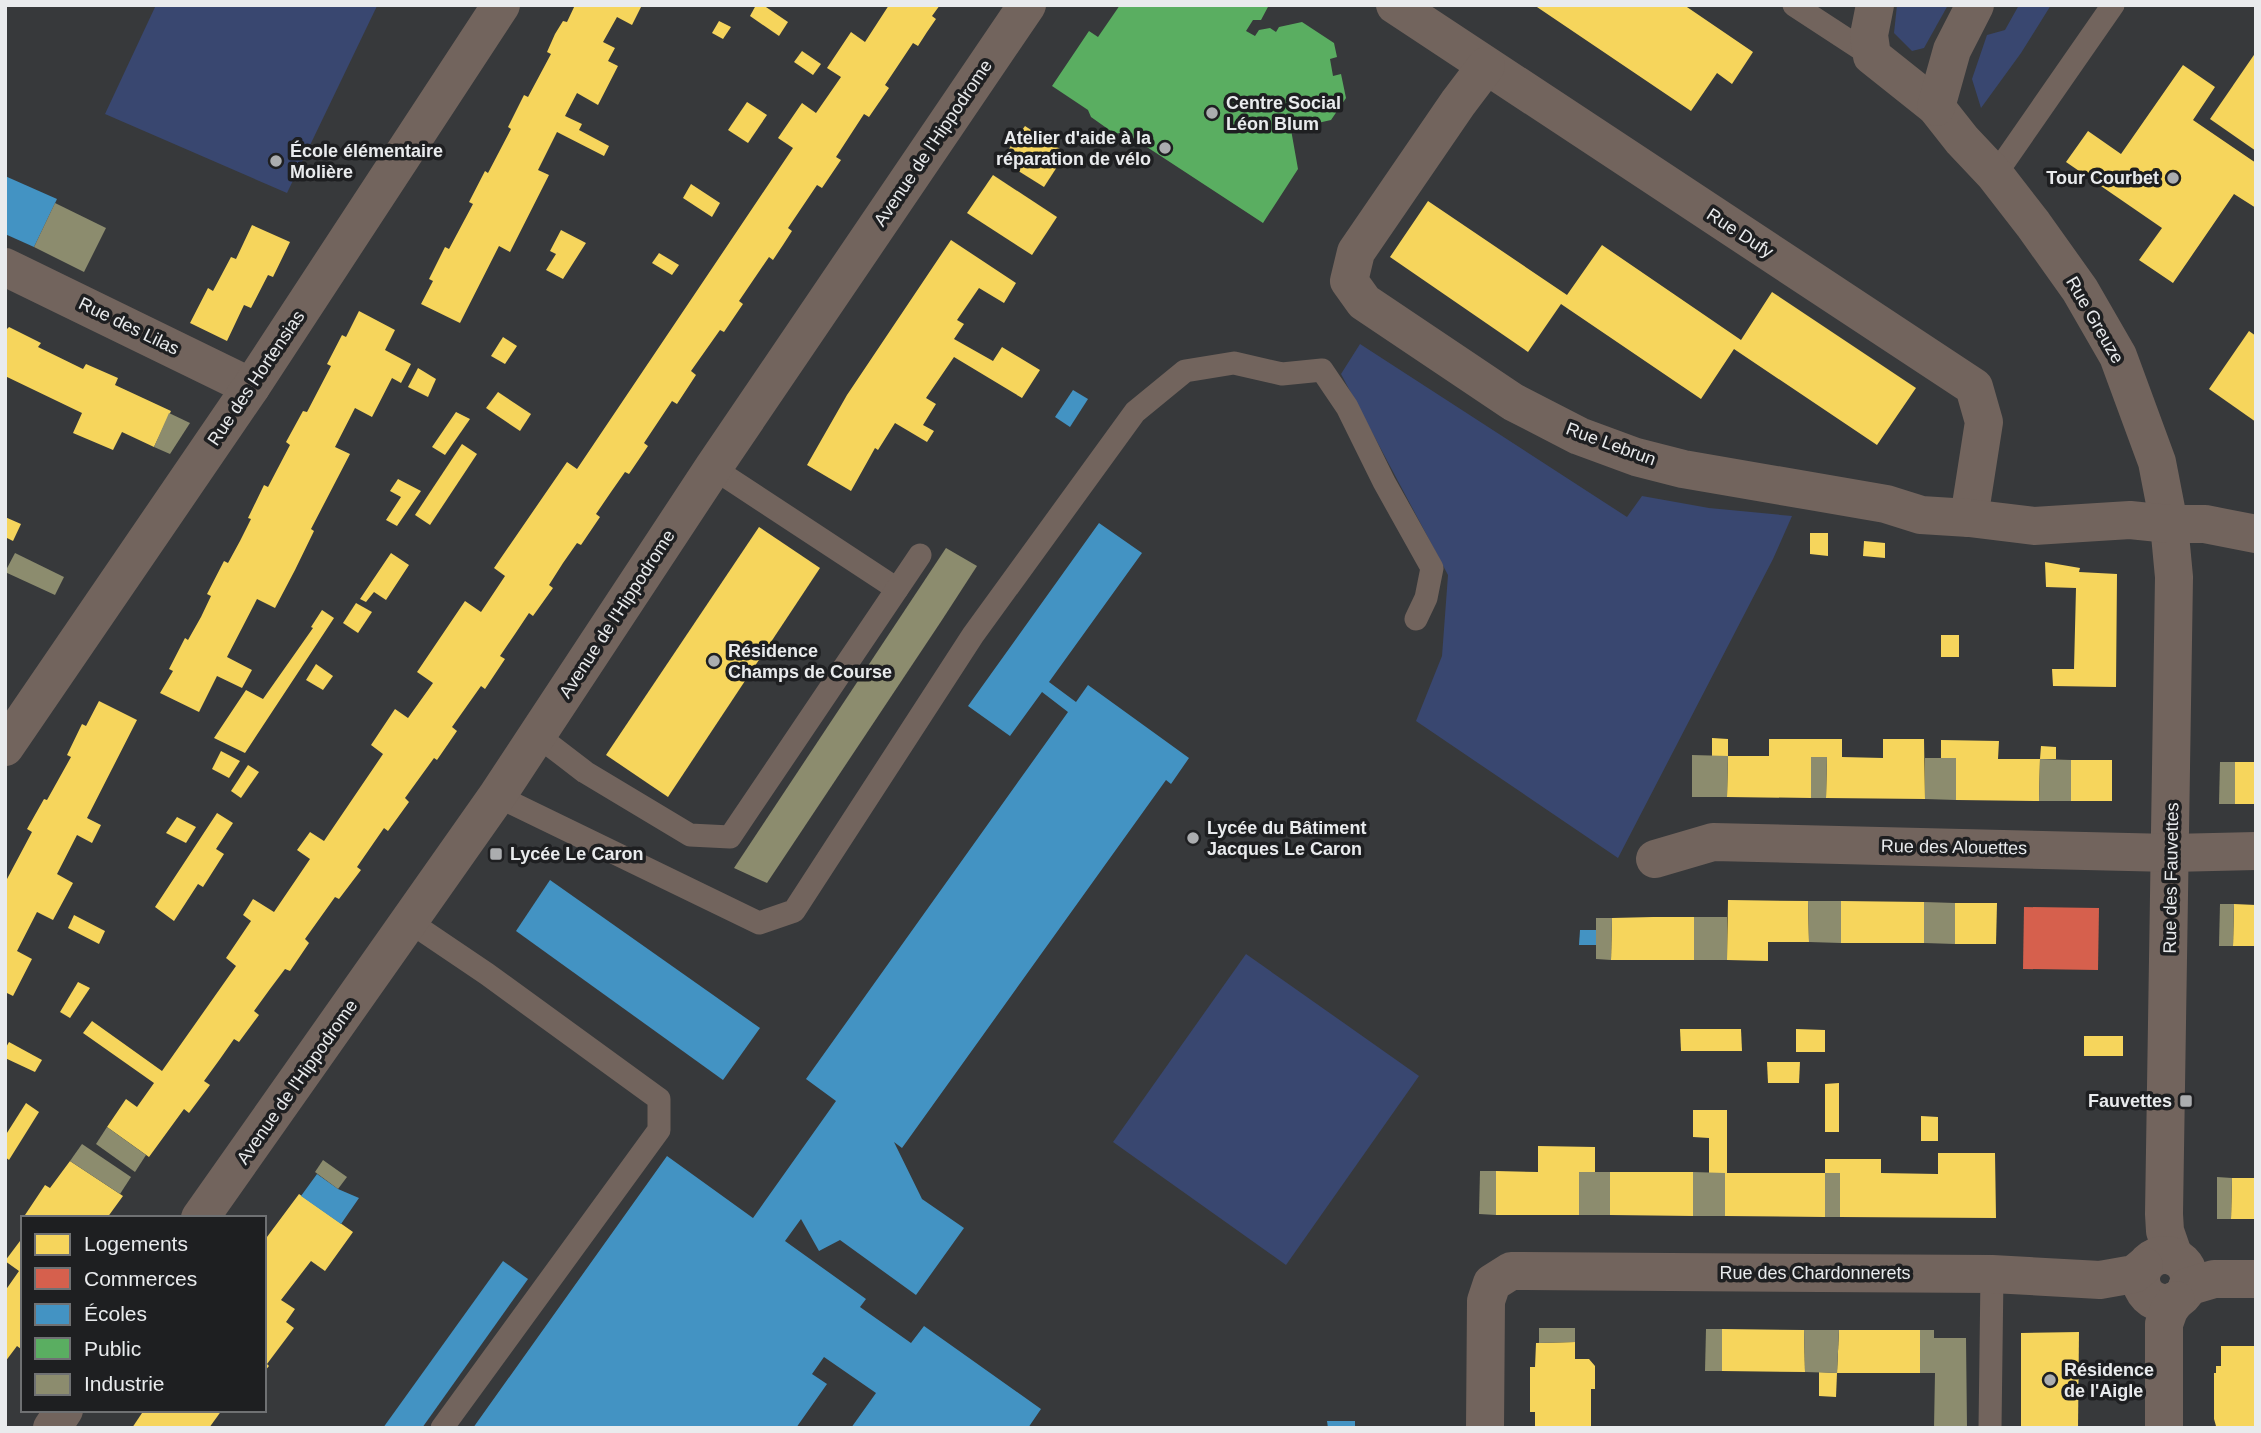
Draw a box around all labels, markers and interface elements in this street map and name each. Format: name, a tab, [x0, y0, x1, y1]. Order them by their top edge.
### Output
street label: Avenue de l'Hippodrome	[870, 56, 996, 230]
place label: Centre Social Léon Blum	[1226, 93, 1341, 134]
marker: Centre Social Léon Blum	[1204, 105, 1220, 121]
place label: Atelier d'aide à la réparation de vélo	[996, 128, 1152, 169]
place label: École élémentaire Molière	[290, 140, 443, 182]
marker: Atelier d'aide à la réparation de vélo	[1157, 140, 1173, 156]
marker: École élémentaire Molière	[268, 153, 284, 169]
place label: Tour Courbet	[2046, 168, 2159, 188]
marker: Tour Courbet	[2165, 170, 2181, 186]
street label: Rue Dufy	[1703, 204, 1777, 262]
street label: Rue Greuze	[2062, 273, 2128, 367]
street label: Rue des Lilas	[76, 293, 182, 359]
street label: Rue des Hortensias	[204, 307, 308, 449]
street label: Rue Lebrun	[1563, 419, 1659, 469]
street label: Avenue de l'Hippodrome	[555, 526, 679, 702]
place label: Résidence Champs de Course	[728, 641, 892, 682]
marker: Résidence Champs de Course	[706, 653, 722, 669]
street label: Rue des Fauvettes	[2160, 802, 2182, 954]
place label: Lycée du Bâtiment Jacques Le Caron	[1207, 818, 1366, 859]
marker: Lycée du Bâtiment Jacques Le Caron	[1185, 830, 1201, 846]
street label: Rue des Alouettes	[1881, 836, 2027, 858]
place label: Lycée Le Caron	[510, 844, 643, 864]
marker: Lycée Le Caron	[488, 846, 504, 862]
street label: Avenue de l'Hippodrome	[233, 996, 361, 1168]
place label: Fauvettes	[2088, 1091, 2172, 1111]
marker: Fauvettes	[2178, 1093, 2194, 1109]
legend	[21, 1216, 266, 1412]
text: Logements	[84, 1232, 188, 1255]
street label: Rue des Chardonnerets	[1719, 1263, 1911, 1283]
text: Commerces	[84, 1267, 197, 1290]
text: Écoles	[84, 1302, 147, 1325]
text: Public	[84, 1337, 141, 1360]
place label: Résidence de l'Aigle	[2064, 1360, 2154, 1401]
text: Industrie	[84, 1372, 165, 1395]
marker: Résidence de l'Aigle	[2042, 1372, 2058, 1388]

